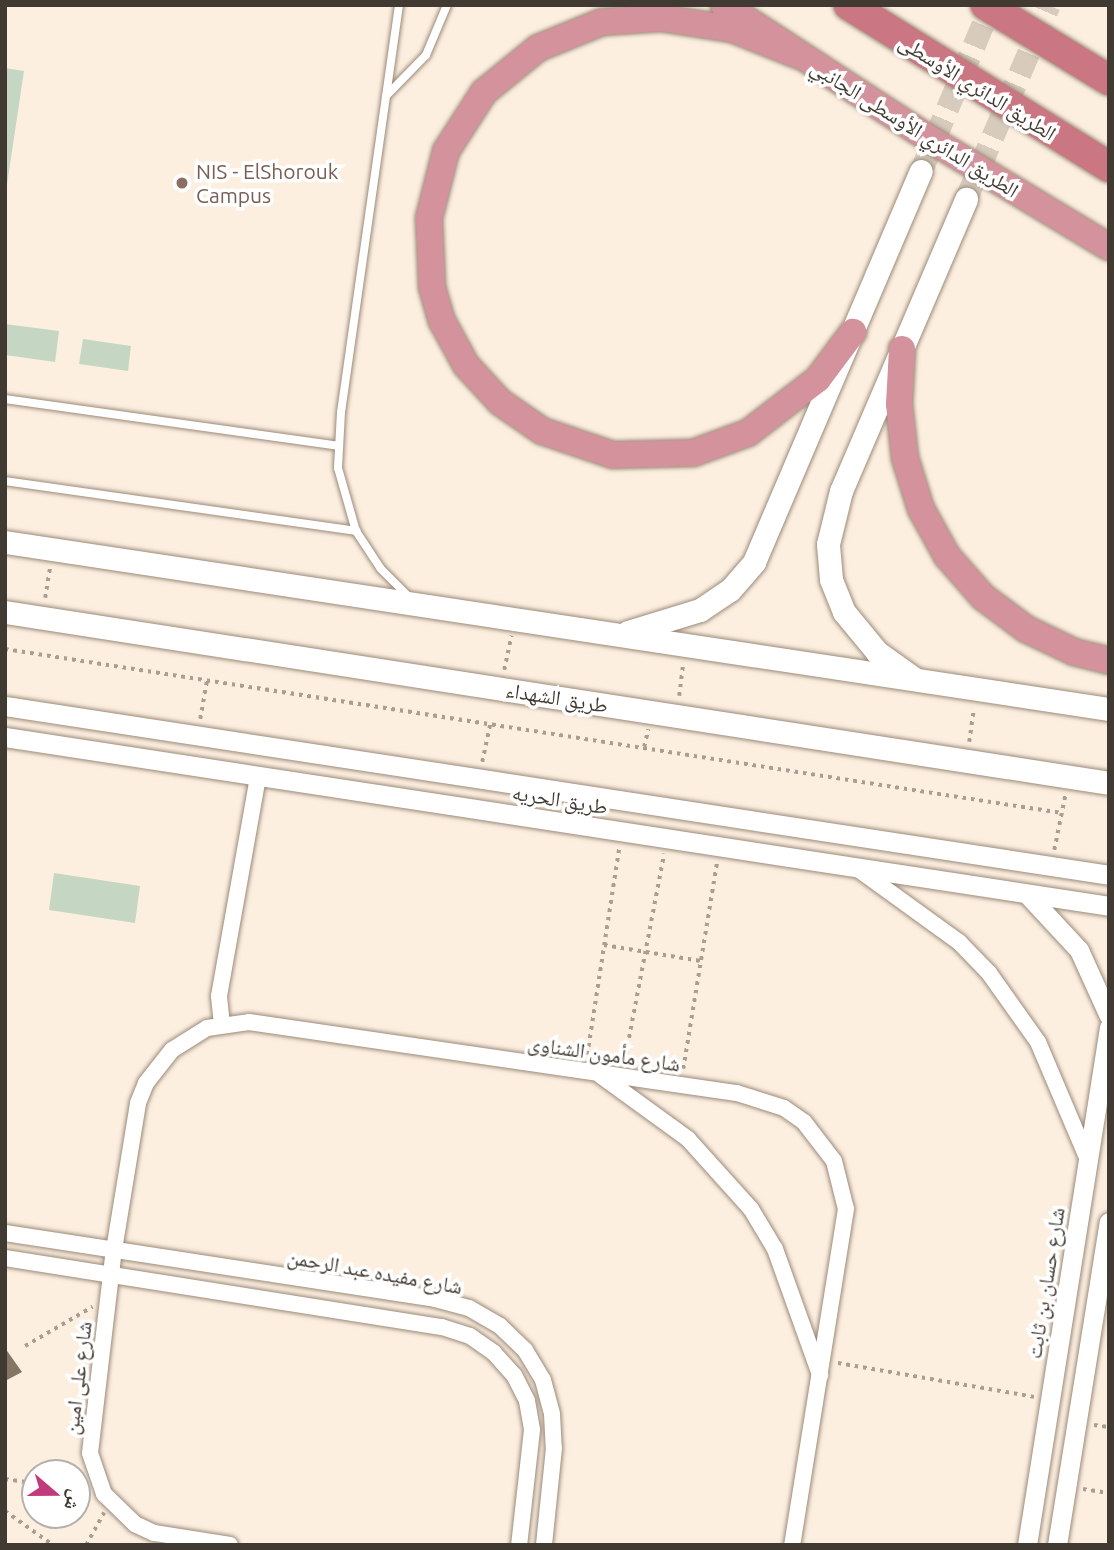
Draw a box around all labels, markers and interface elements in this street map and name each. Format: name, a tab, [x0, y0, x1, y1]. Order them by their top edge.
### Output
street label: الطريق الدائري الأوسطى	[895, 29, 1061, 145]
street label: الطريق الدائري الأوسطى الجانبي	[807, 54, 1023, 202]
place label: NIS - ElShorouk Campus	[196, 158, 338, 208]
marker: NIS - ElShorouk Campus	[174, 175, 190, 191]
street label: طريق الشهداء	[504, 676, 610, 718]
street label: طريق الحريه	[510, 779, 610, 819]
street label: شارع مأمون الشناوى	[526, 1030, 682, 1076]
street label: شارع حسان بن ثابت	[1021, 1206, 1069, 1360]
street label: شارع مفيده عبد الرحمن	[286, 1243, 464, 1299]
street label: شارع على امين	[58, 1320, 96, 1436]
north arrow	[21, 1459, 91, 1529]
text: ش	[60, 1487, 88, 1514]

